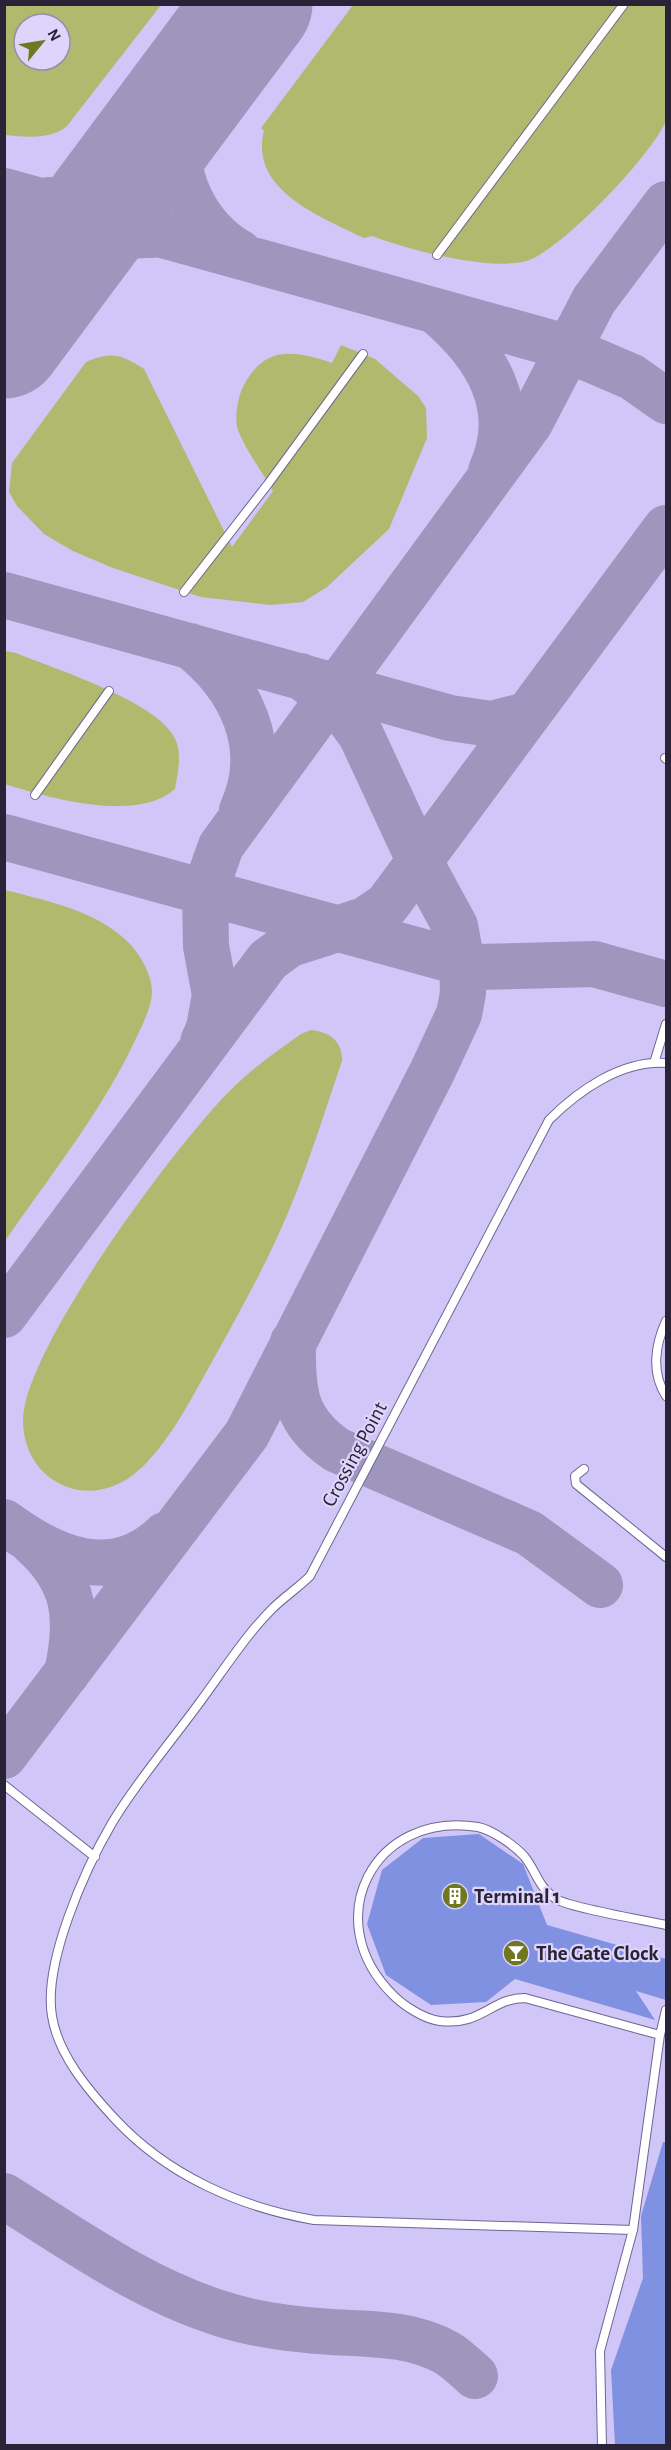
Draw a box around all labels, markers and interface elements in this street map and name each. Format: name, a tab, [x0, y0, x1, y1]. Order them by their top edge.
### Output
north arrow	[12, 12, 72, 72]
text: N	[44, 26, 64, 44]
street label: Crossing Point	[318, 1398, 391, 1510]
building icon: Terminal 1	[440, 1881, 470, 1911]
place label: Terminal 1	[474, 1886, 560, 1907]
bar icon: The Gate Clock	[501, 1938, 531, 1968]
place label: The Gate Clock	[536, 1943, 659, 1964]

